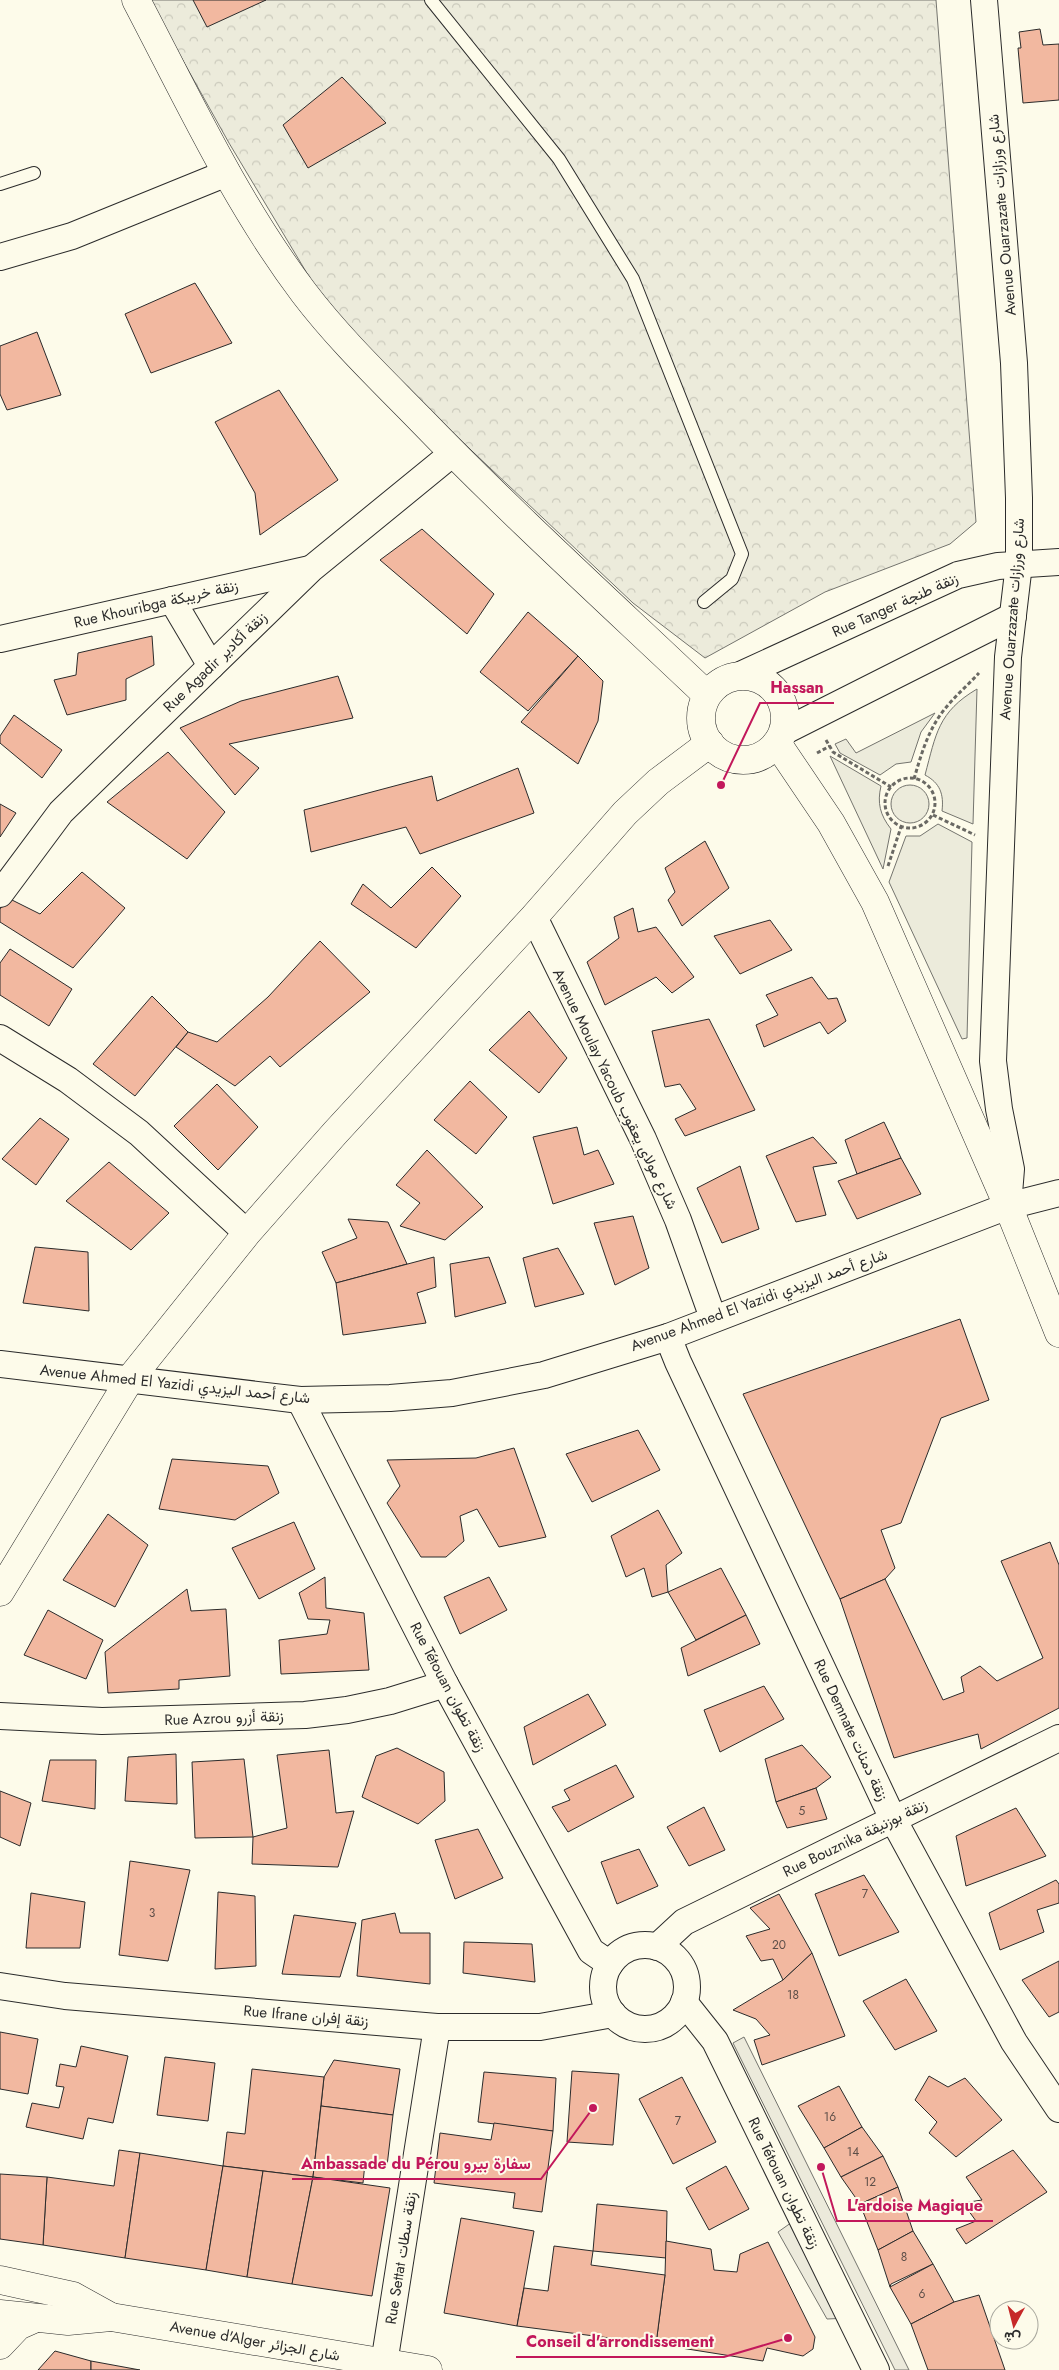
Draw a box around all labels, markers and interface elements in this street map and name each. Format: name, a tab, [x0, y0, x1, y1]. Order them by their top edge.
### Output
street label: Avenue Ouarzazate شارع ورزازات	[982, 113, 1022, 317]
street label: Avenue Ouarzazate شارع ورزازات	[994, 517, 1030, 721]
street label: Rue Tanger زنقة طنجة	[828, 567, 962, 643]
street label: Rue Khouribga زنقة خريبكة	[72, 574, 240, 634]
street label: Rue Agadir زنقة أكادير	[158, 607, 272, 717]
callout: Hassan	[760, 672, 834, 703]
text: Hassan	[770, 676, 824, 699]
street label: Avenue Moulay Yacoub شارع مولاي يعقوب	[545, 965, 683, 1214]
street label: Avenue Ahmed El Yazidi شارع أحمد اليزيدي	[628, 1243, 891, 1359]
street label: Avenue Ahmed El Yazidi شارع أحمد اليزيدي	[39, 1359, 311, 1411]
street label: Rue Tétouan زنقة تطوان	[404, 1618, 492, 1756]
street label: Rue Demnate زنقة دمنات	[808, 1655, 894, 1805]
street label: Rue Azrou زنقة أزرو	[164, 1705, 284, 1731]
street label: Rue Bouznika زنقة بوزنيقة	[779, 1793, 931, 1883]
house number: 5	[799, 1802, 806, 1820]
house number: 7	[862, 1885, 869, 1903]
house number: 3	[149, 1904, 156, 1922]
house number: 20	[772, 1936, 786, 1954]
house number: 18	[787, 1986, 799, 2004]
street label: Rue Ifrane زنقة إفران	[242, 2000, 370, 2032]
house number: 16	[824, 2108, 836, 2126]
house number: 7	[675, 2112, 682, 2130]
street label: Rue Tétouan زنقة تطوان	[743, 2113, 825, 2253]
house number: 14	[847, 2143, 859, 2161]
callout: Ambassade du Pérou سفارة بيرو	[292, 2148, 541, 2179]
text: Ambassade du Pérou سفارة بيرو	[300, 2152, 531, 2175]
house number: 12	[864, 2173, 876, 2191]
street label: Rue Settat زنقة سطات	[380, 2190, 422, 2326]
callout: L'ardoise Magique	[837, 2190, 993, 2221]
text: L'ardoise Magique	[847, 2194, 983, 2217]
house number: 8	[901, 2248, 907, 2266]
house number: 6	[919, 2285, 926, 2303]
north arrow	[989, 2300, 1039, 2350]
street label: Avenue d'Alger شارع الجزائر	[168, 2315, 342, 2367]
callout: Conseil d'arrondissement	[516, 2326, 724, 2357]
text: ش	[1003, 2327, 1022, 2349]
text: Conseil d'arrondissement	[526, 2330, 715, 2353]

